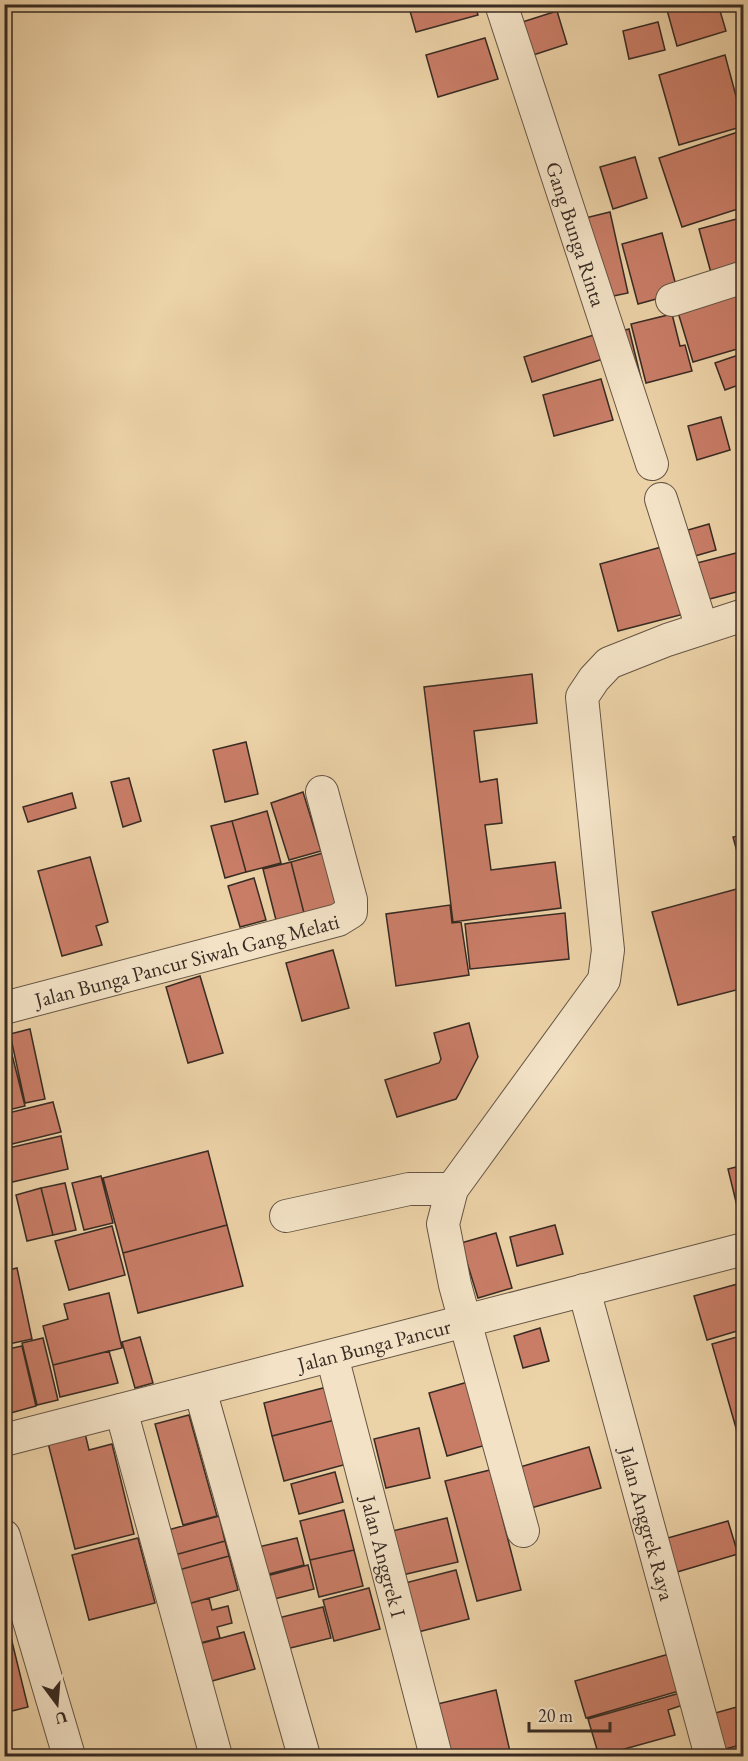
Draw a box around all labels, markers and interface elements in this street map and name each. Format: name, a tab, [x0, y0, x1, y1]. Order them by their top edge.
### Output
street label: Gang Bunga Rinta	[540, 158, 613, 310]
street label: Jalan Bunga Pancur Siwah Gang Melati	[30, 907, 342, 1013]
street label: Jalan Bunga Pancur	[292, 1312, 453, 1378]
street label: Jalan Anggrek Raya	[613, 1442, 682, 1604]
street label: Jalan Anggrek I	[355, 1491, 413, 1620]
north arrow	[27, 1674, 87, 1734]
scale bar	[529, 1695, 610, 1733]
text: 20 m	[538, 1704, 573, 1727]
text: U	[52, 1706, 70, 1730]

